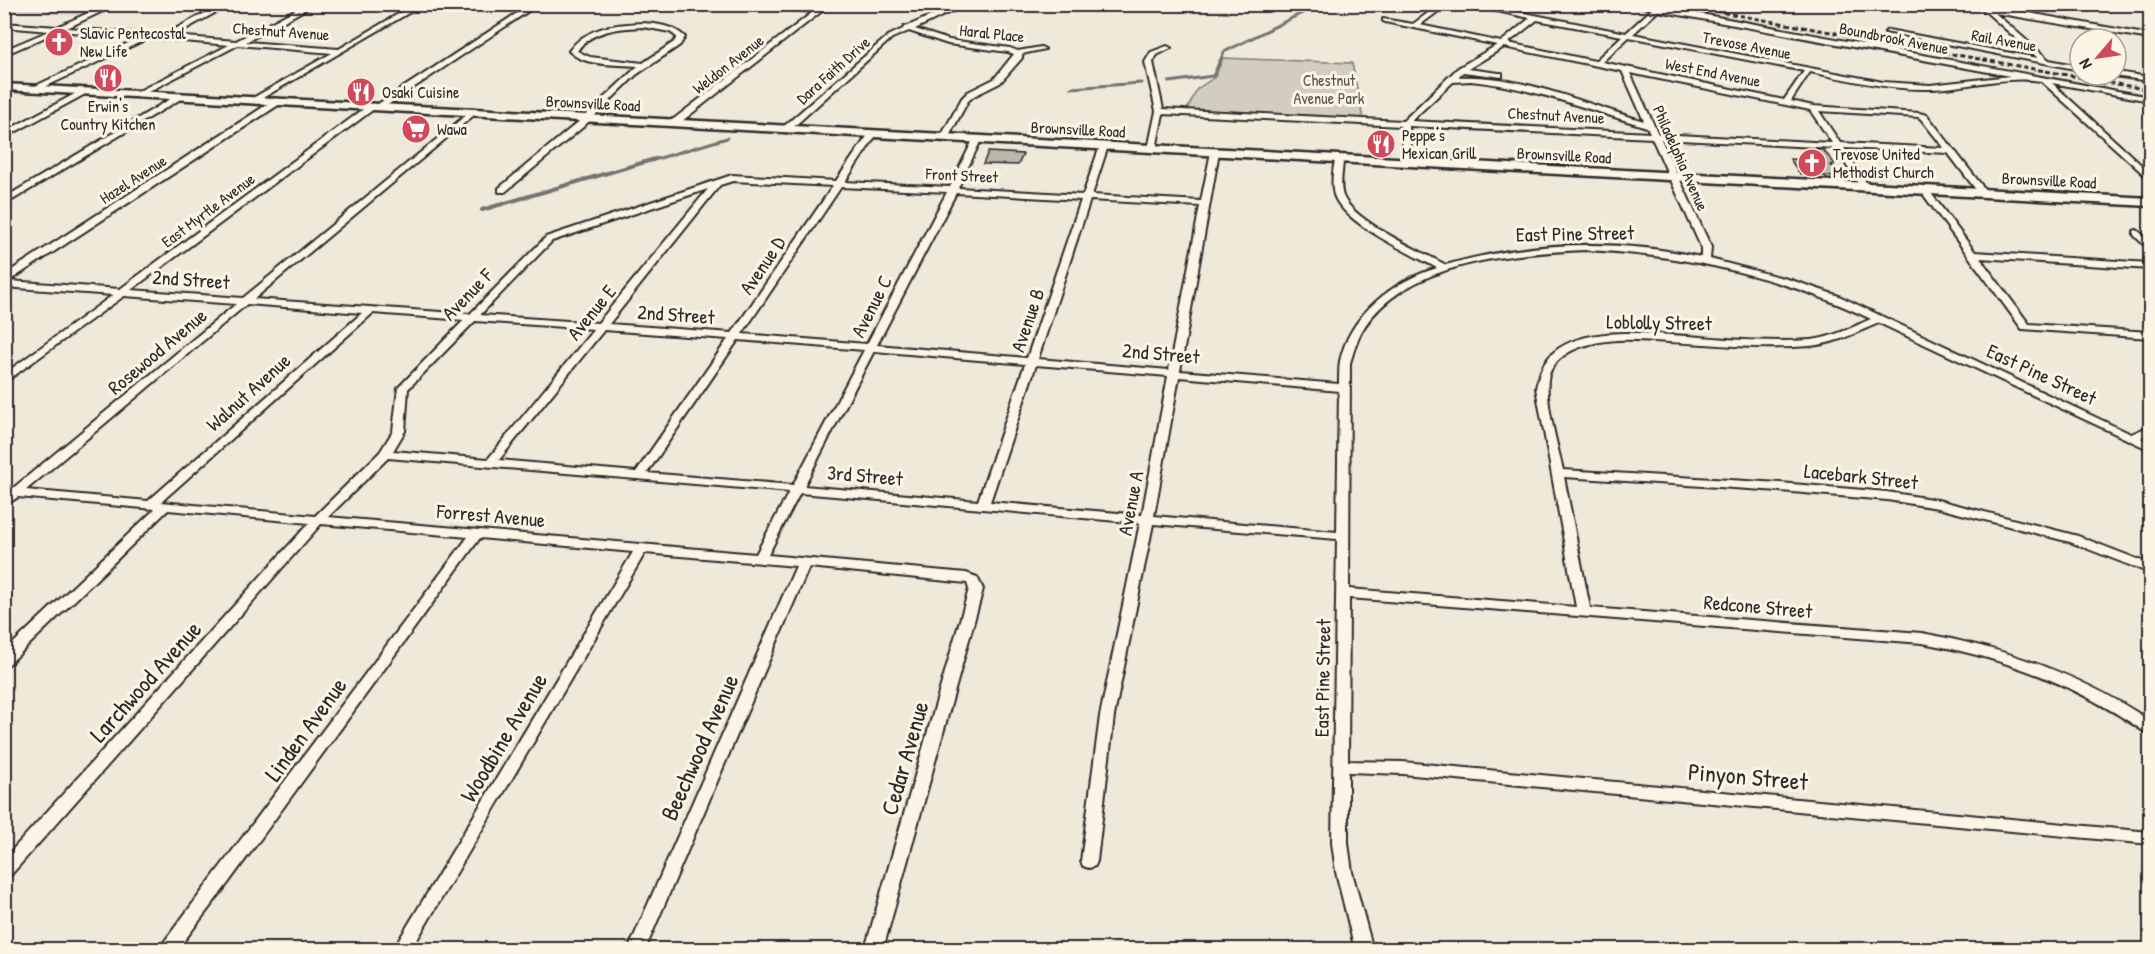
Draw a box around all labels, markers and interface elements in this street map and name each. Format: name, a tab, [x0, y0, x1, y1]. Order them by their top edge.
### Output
street label: Chestnut Avenue	[232, 17, 331, 45]
street label: Boundbrook Avenue	[1837, 17, 1951, 60]
street label: Haral Place	[959, 19, 1026, 47]
place label: Slavic Pentecostal New Life	[80, 22, 187, 62]
street label: Rail Avenue	[1970, 23, 2039, 57]
church icon: Slavic Pentecostal New Life	[43, 26, 75, 58]
street label: Trevose Avenue	[1701, 26, 1794, 64]
north arrow	[2068, 27, 2128, 87]
street label: Weldon Avenue	[688, 29, 769, 99]
street label: Dara Faith Drive	[792, 31, 875, 109]
street label: West End Avenue	[1664, 52, 1763, 92]
text: N	[2073, 55, 2097, 73]
restaurant icon: Erwin's Country Kitchen	[92, 62, 124, 94]
park label: Chestnut Avenue Park	[1293, 69, 1365, 109]
restaurant icon: Osaki Cuisine	[345, 76, 377, 108]
place label: Osaki Cuisine	[382, 81, 460, 103]
street label: Brownsville Road	[545, 90, 641, 116]
place label: Erwin's Country Kitchen	[61, 95, 155, 135]
street label: Chestnut Avenue	[1507, 101, 1606, 129]
street label: Philadelphia Avenue	[1648, 102, 1714, 215]
supermarket icon: Wawa	[400, 113, 432, 145]
street label: Brownsville Road	[1030, 116, 1126, 142]
place label: Wawa	[437, 118, 467, 140]
place label: Peppe's Mexican Grill	[1402, 124, 1476, 164]
restaurant icon: Peppe's Mexican Grill	[1365, 128, 1397, 160]
street label: Brownsville Road	[1516, 142, 1612, 168]
place label: Trevose United Methodist Church	[1833, 143, 1934, 183]
church icon: Trevose United Methodist Church	[1796, 147, 1828, 179]
street label: Hazel Avenue	[95, 149, 171, 209]
street label: Front Street	[924, 162, 999, 188]
street label: East Myrtle Avenue	[157, 167, 260, 252]
street label: Brownsville Road	[2001, 167, 2097, 193]
street label: East Pine Street	[1516, 218, 1635, 248]
street label: Avenue D	[733, 230, 792, 299]
street label: Avenue F	[435, 262, 499, 326]
street label: 2nd Street	[151, 263, 232, 295]
street label: Avenue C	[844, 270, 898, 342]
street label: Avenue E	[560, 278, 622, 345]
street label: Avenue B	[1004, 285, 1050, 355]
street label: 2nd Street	[636, 298, 717, 330]
street label: Rosewood Avenue	[102, 302, 212, 400]
street label: Loblolly Street	[1606, 308, 1713, 336]
street label: 2nd Street	[1121, 336, 1202, 370]
street label: East Pine Street	[1983, 337, 2102, 412]
street label: Walnut Avenue	[200, 347, 296, 437]
street label: Lacebark Street	[1803, 457, 1920, 496]
street label: 3rd Street	[826, 458, 905, 492]
street label: Avenue A	[1111, 468, 1150, 538]
street label: Forrest Avenue	[435, 497, 546, 533]
street label: Redcone Street	[1703, 588, 1814, 624]
street label: Larchwood Avenue	[82, 613, 208, 749]
street label: East Pine Street	[1307, 618, 1337, 737]
street label: Woodbine Avenue	[452, 666, 554, 808]
street label: Beechwood Avenue	[652, 668, 746, 825]
street label: Linden Avenue	[256, 670, 354, 787]
street label: Cedar Avenue	[872, 697, 936, 819]
street label: Pinyon Street	[1687, 755, 1810, 797]

